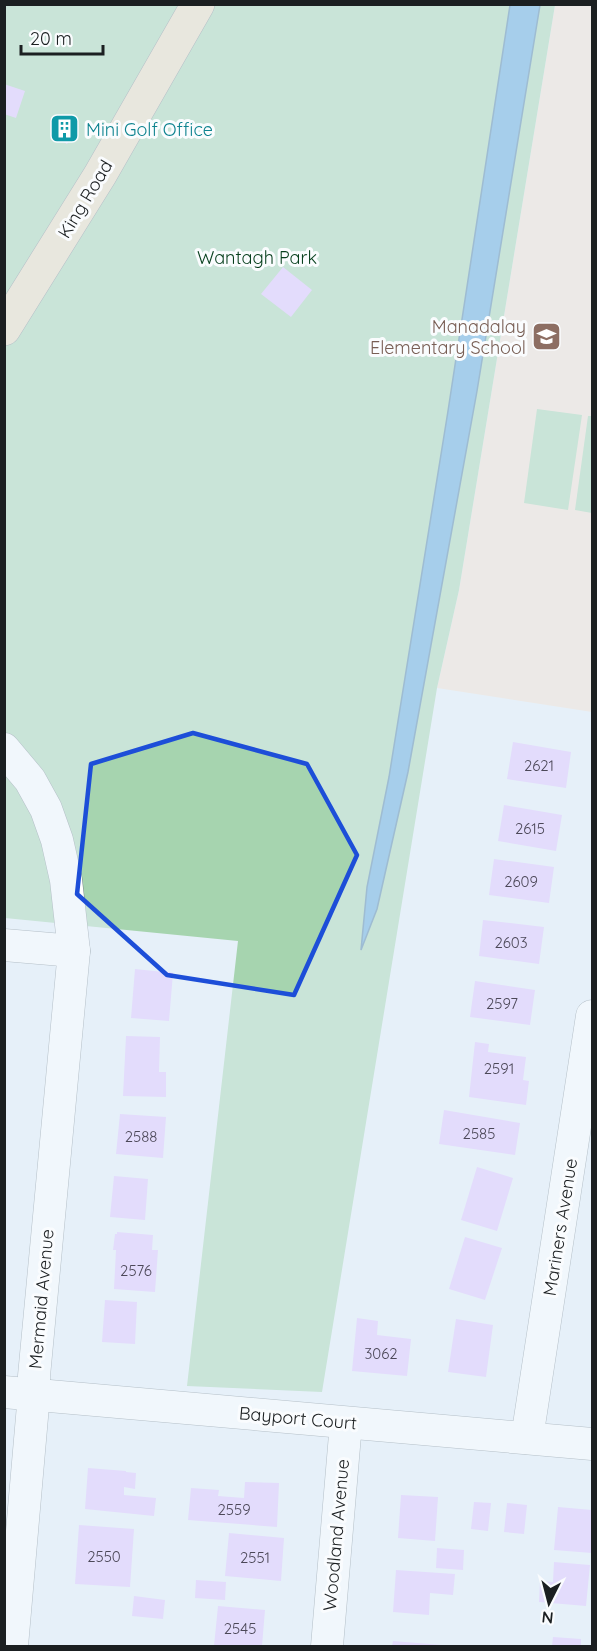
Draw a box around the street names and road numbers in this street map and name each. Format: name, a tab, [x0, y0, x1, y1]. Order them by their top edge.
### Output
street label: King Road	[53, 156, 117, 242]
street label: Mariners Avenue	[538, 1157, 582, 1297]
street label: Mermaid Avenue	[23, 1228, 59, 1370]
street label: Bayport Court	[238, 1401, 358, 1435]
street label: Woodland Avenue	[318, 1458, 354, 1612]

